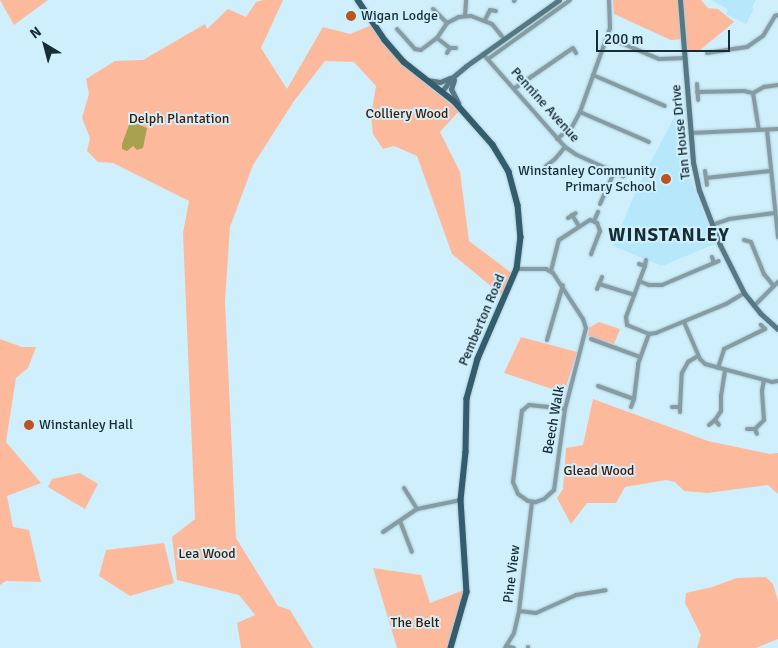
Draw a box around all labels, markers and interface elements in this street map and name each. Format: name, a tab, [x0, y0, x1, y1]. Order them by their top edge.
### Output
place label: Wigan Lodge	[361, 8, 438, 24]
marker: Wigan Lodge	[345, 10, 357, 22]
north arrow	[20, 20, 70, 70]
scale bar	[598, 20, 732, 52]
text: N	[27, 23, 45, 42]
text: 200 m	[604, 30, 644, 48]
street label: Pennine Avenue	[507, 64, 583, 146]
street label: Tan House Drive	[668, 84, 694, 180]
park label: Colliery Wood	[366, 106, 448, 122]
park label: Delph Plantation	[129, 111, 229, 127]
place label: Winstanley Community Primary School	[518, 163, 656, 196]
marker: Winstanley Community Primary School	[660, 173, 672, 185]
district label: WINSTANLEY	[607, 225, 731, 247]
street label: Pemberton Road	[455, 271, 509, 369]
street label: Beech Walk	[540, 384, 568, 456]
place label: Winstanley Hall	[39, 417, 133, 433]
marker: Winstanley Hall	[23, 419, 35, 431]
park label: Glead Wood	[564, 463, 634, 479]
street label: Pine View	[500, 544, 524, 604]
park label: Lea Wood	[178, 546, 236, 562]
park label: The Belt	[391, 615, 439, 631]

